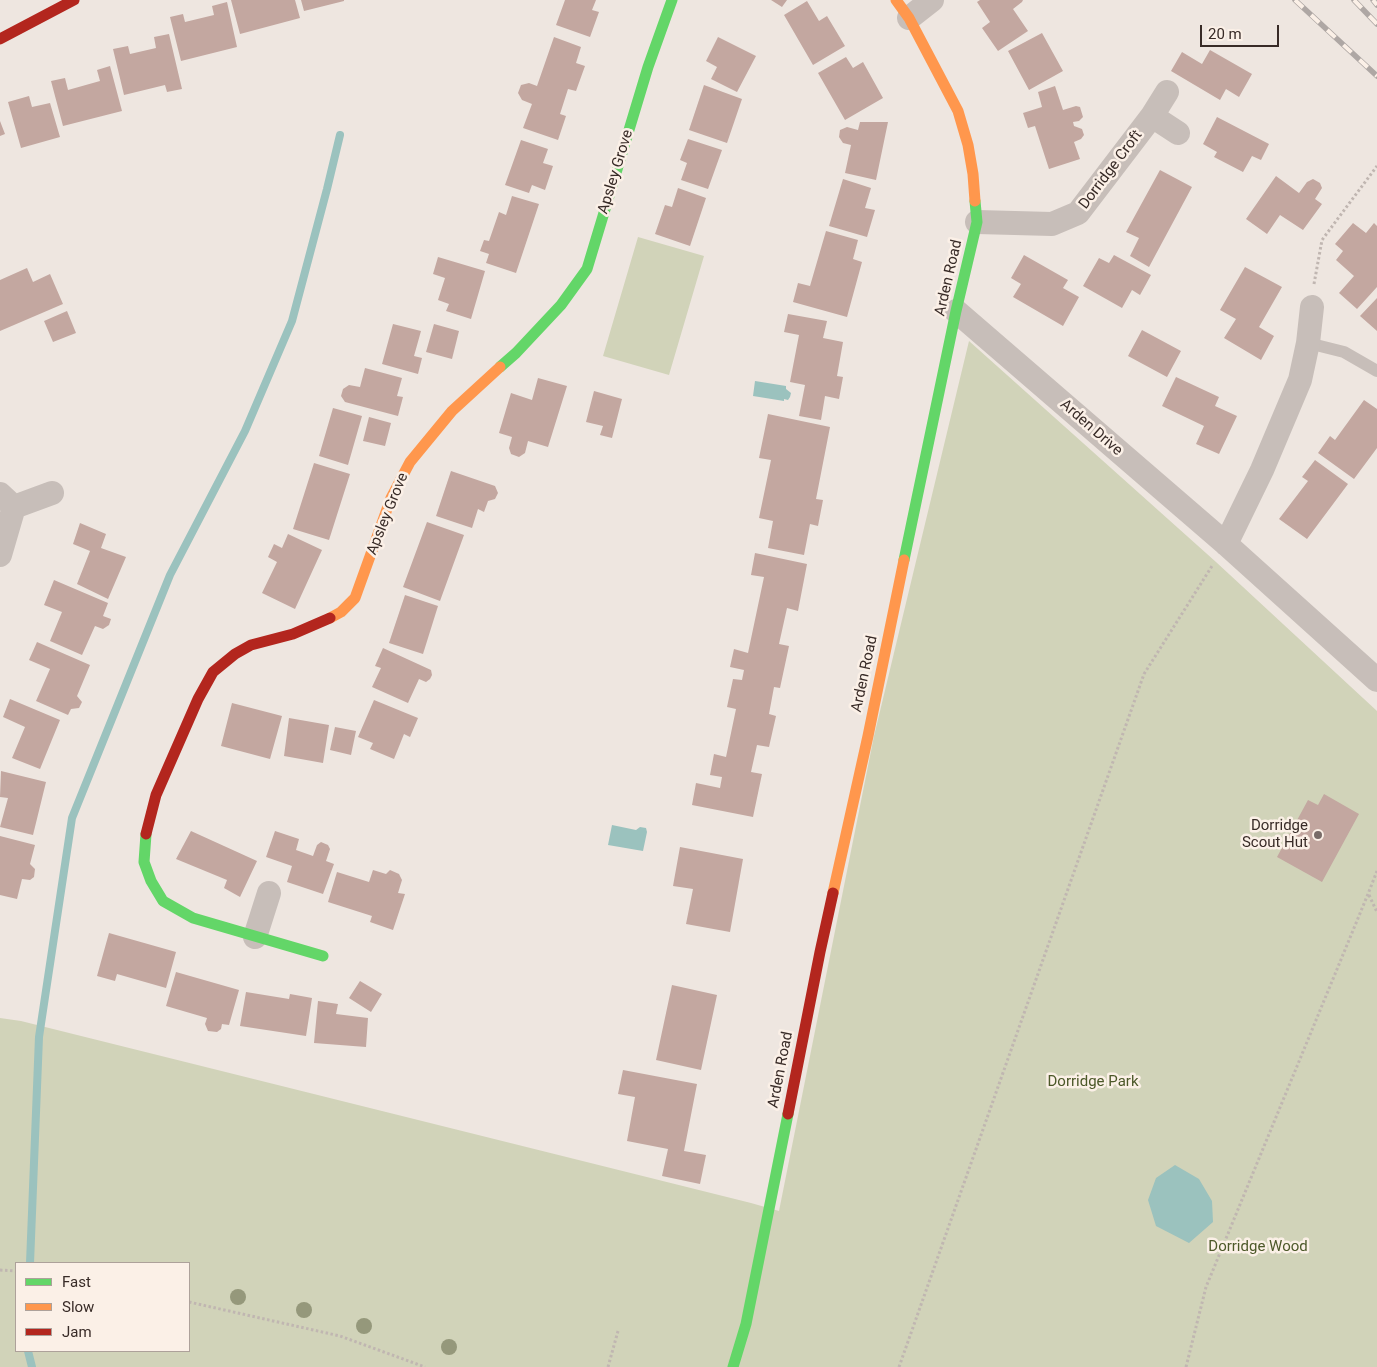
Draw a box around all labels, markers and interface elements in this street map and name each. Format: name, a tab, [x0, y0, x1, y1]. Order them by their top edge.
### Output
scale bar	[1202, 15, 1281, 47]
text: 20 m	[1208, 25, 1242, 43]
street label: Dorridge Croft	[1075, 127, 1147, 213]
street label: Apsley Grove	[595, 128, 637, 216]
street label: Arden Road	[932, 238, 966, 318]
street label: Arden Drive	[1056, 396, 1126, 460]
street label: Apsley Grove	[363, 470, 413, 558]
street label: Arden Road	[848, 634, 882, 714]
place label: Dorridge Scout Hut	[1242, 817, 1308, 852]
marker: Dorridge Scout Hut	[1312, 829, 1324, 841]
street label: Arden Road	[765, 1030, 797, 1110]
park label: Dorridge Park	[1048, 1073, 1138, 1091]
park label: Dorridge Wood	[1208, 1238, 1308, 1256]
legend	[15, 1262, 190, 1352]
text: Fast	[62, 1273, 91, 1291]
text: Slow	[62, 1298, 94, 1316]
text: Jam	[62, 1323, 92, 1341]

